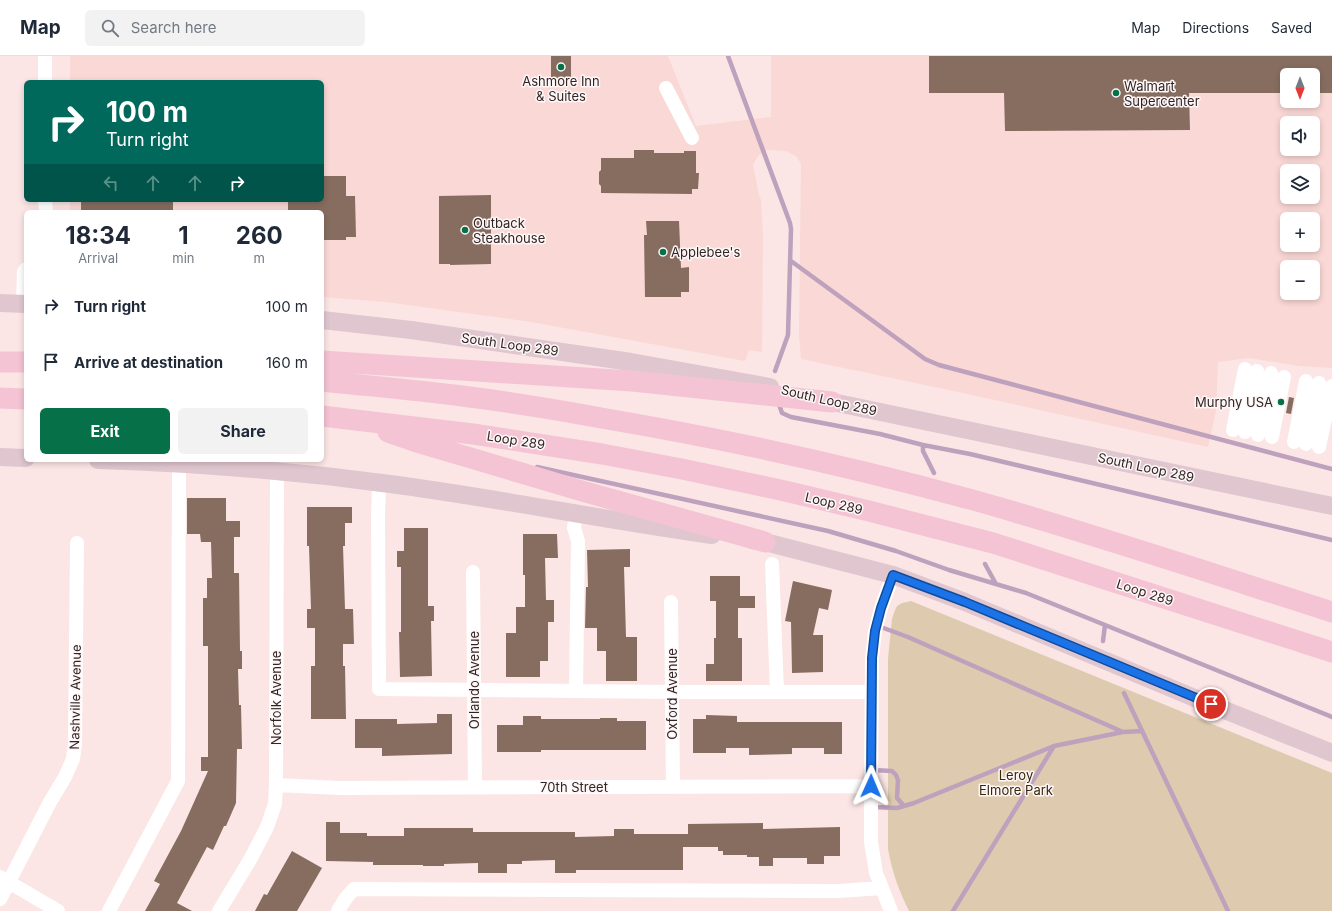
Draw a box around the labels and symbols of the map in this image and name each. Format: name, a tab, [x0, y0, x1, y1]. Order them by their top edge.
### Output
marker: Ashmore Inn & Suites	[556, 62, 566, 72]
north arrow	[1280, 68, 1320, 108]
place label: Ashmore Inn & Suites	[522, 73, 600, 104]
place label: Walmart Supercenter	[1124, 78, 1200, 109]
marker: Walmart Supercenter	[1111, 88, 1121, 98]
place label: Outback Steakhouse	[473, 215, 545, 246]
marker: Outback Steakhouse	[460, 225, 470, 235]
place label: Applebee's	[671, 244, 740, 260]
marker: Applebee's	[658, 247, 668, 257]
street label: South Loop 289	[460, 329, 560, 359]
street label: South Loop 289	[779, 381, 879, 419]
place label: Murphy USA	[1195, 394, 1273, 410]
marker: Murphy USA	[1276, 397, 1286, 407]
street label: Loop 289	[486, 428, 546, 452]
street label: South Loop 289	[1096, 449, 1196, 485]
street label: Loop 289	[804, 489, 864, 517]
street label: Loop 289	[1115, 575, 1175, 609]
street label: Orlando Avenue	[466, 631, 482, 729]
street label: Nashville Avenue	[66, 644, 84, 750]
street label: Oxford Avenue	[664, 648, 680, 740]
street label: Norfolk Avenue	[268, 651, 284, 745]
pin	[1194, 687, 1228, 721]
position arrow	[850, 765, 892, 807]
park label: Leroy Elmore Park	[979, 767, 1053, 798]
street label: 70th Street	[540, 779, 608, 795]

